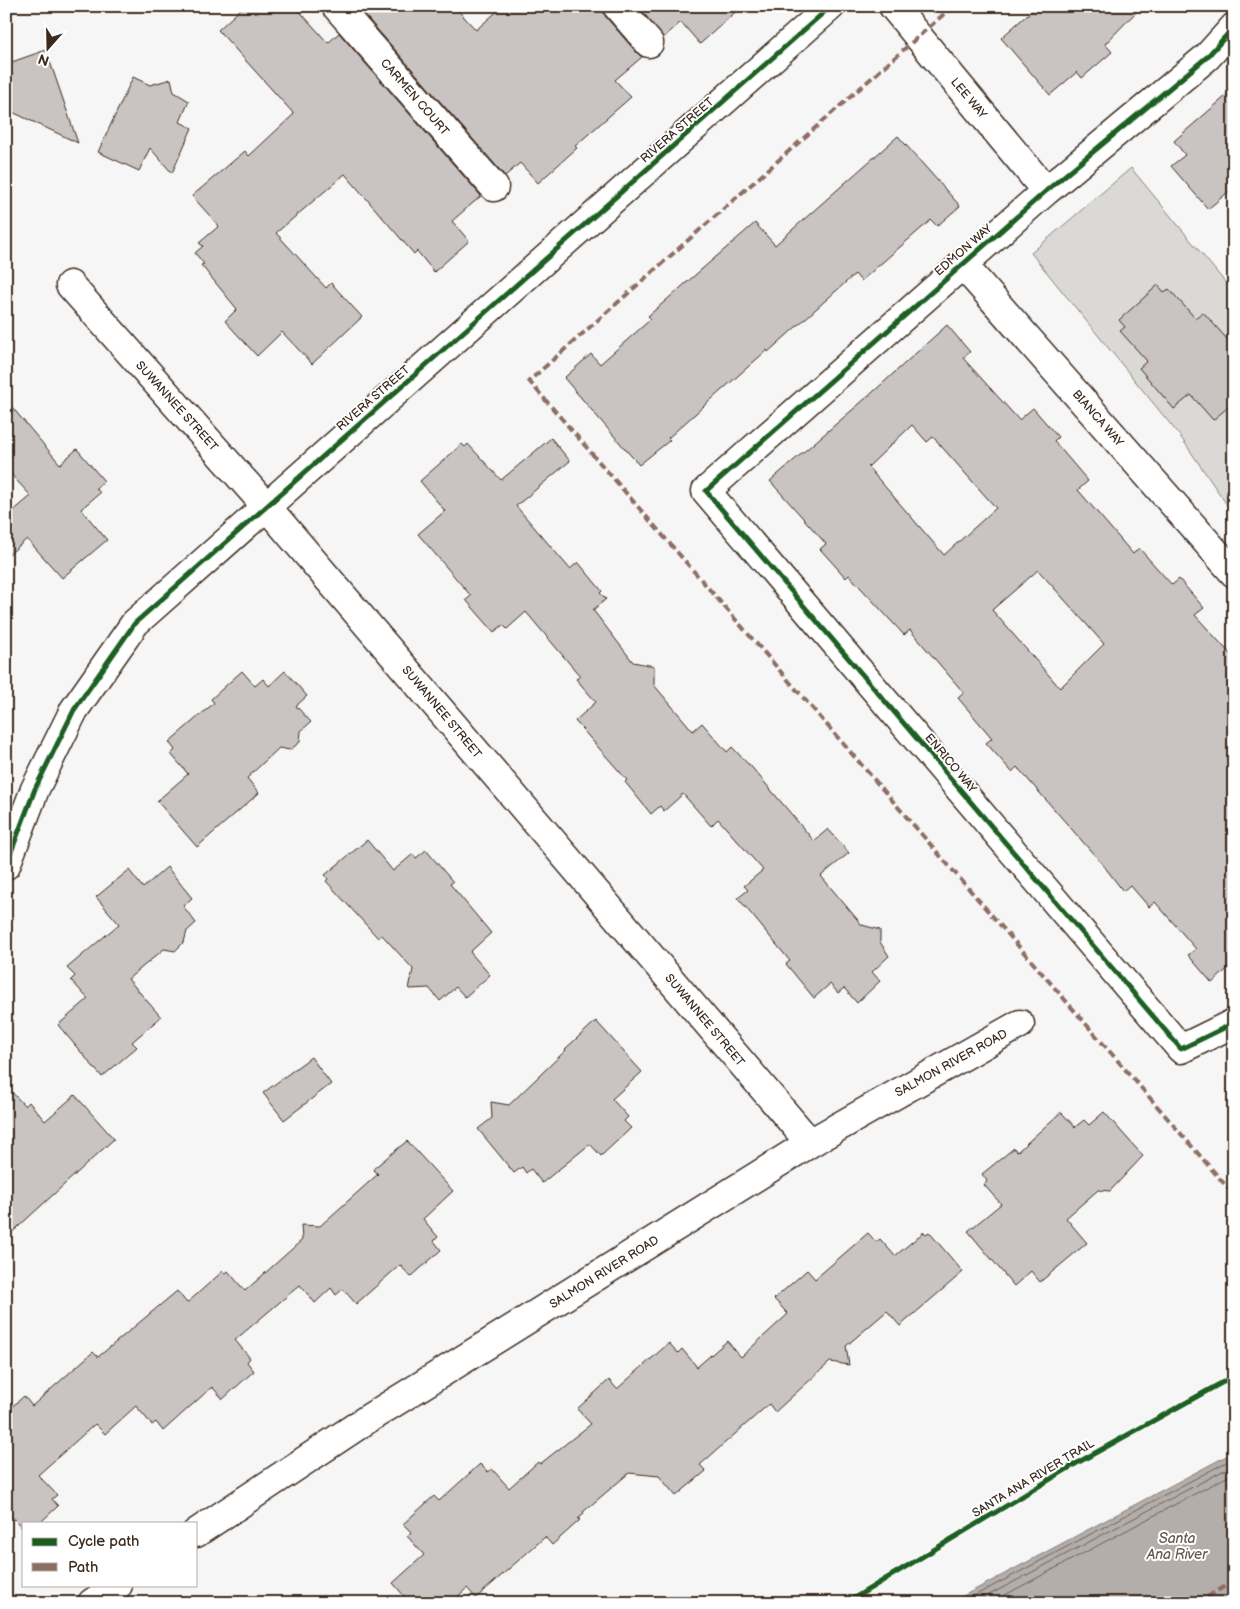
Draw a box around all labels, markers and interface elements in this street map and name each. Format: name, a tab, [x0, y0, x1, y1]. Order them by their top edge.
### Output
north arrow	[22, 22, 72, 72]
text: N	[36, 50, 52, 70]
street label: CARMEN COURT	[377, 56, 453, 139]
street label: LEE WAY	[947, 75, 991, 123]
street label: RIVERA STREET	[638, 94, 718, 166]
street label: EDMON WAY	[932, 221, 996, 279]
street label: SUWANNEE STREET	[132, 358, 222, 455]
street label: RIVERA STREET	[334, 362, 414, 434]
street label: BIANCA WAY	[1069, 387, 1127, 450]
street label: SUWANNEE STREET	[399, 663, 485, 762]
street label: ENRICO WAY	[921, 731, 980, 797]
street label: SUWANNEE STREET	[662, 971, 748, 1070]
street label: SALMON RIVER ROAD	[892, 1026, 1010, 1101]
street label: SALMON RIVER ROAD	[547, 1233, 662, 1312]
street label: SANTA ANA RIVER TRAIL	[969, 1436, 1097, 1521]
legend	[22, 1522, 198, 1586]
water label: Santa Ana River	[1146, 1530, 1208, 1563]
text: Cycle path	[68, 1532, 139, 1551]
text: Path	[68, 1558, 98, 1577]

